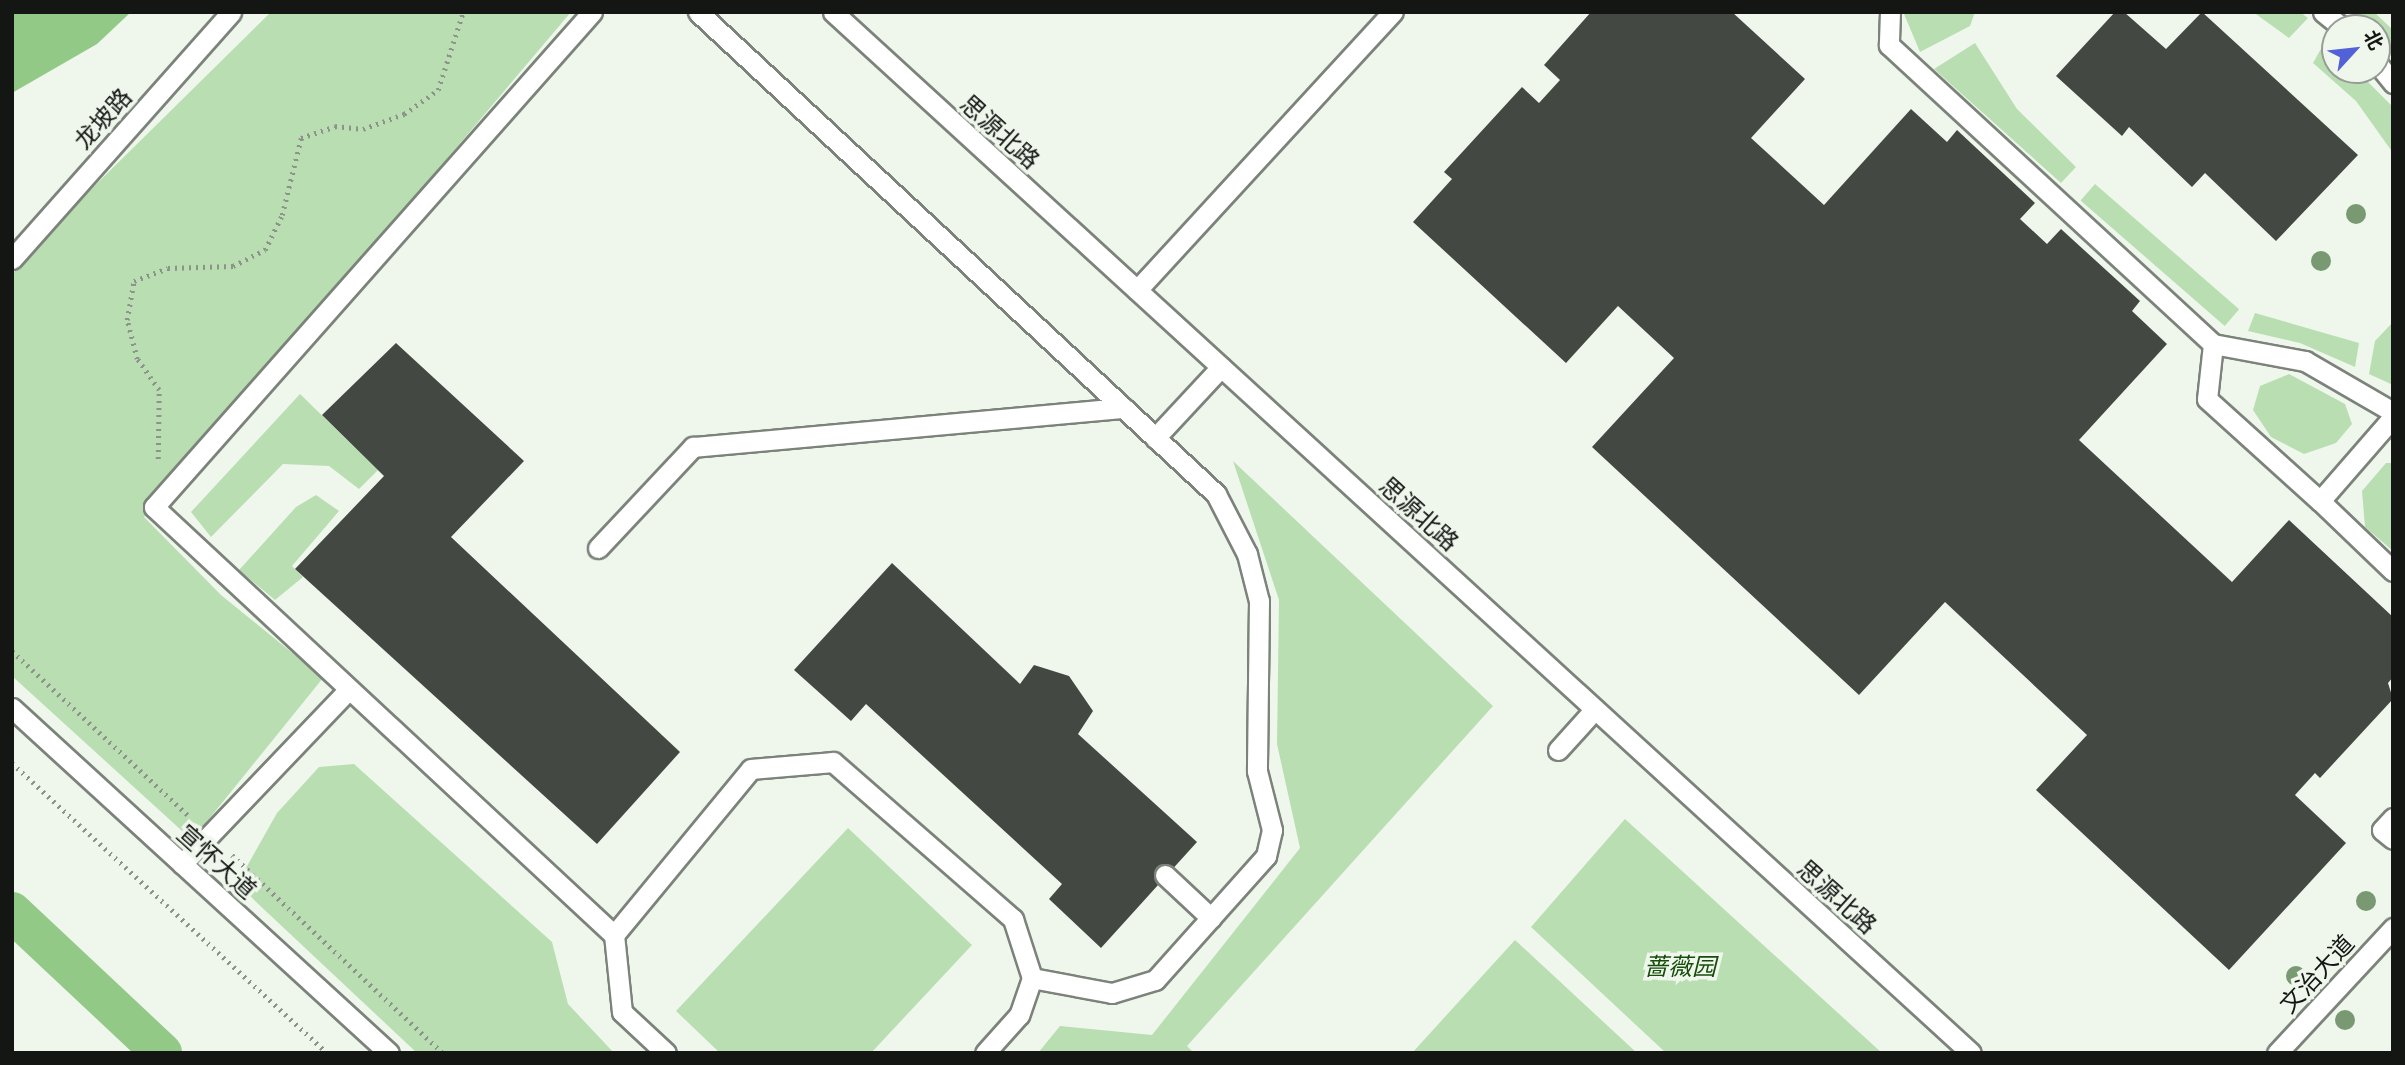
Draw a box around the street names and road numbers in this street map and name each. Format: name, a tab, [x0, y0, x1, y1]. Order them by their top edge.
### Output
street label: 龙坡路	[68, 83, 138, 155]
street label: 思源北路	[955, 89, 1045, 175]
street label: 思源北路	[1374, 471, 1464, 557]
street label: 宣怀大道	[172, 819, 262, 905]
street label: 思源北路	[1792, 854, 1882, 940]
street label: 文治大道	[2274, 929, 2360, 1019]

